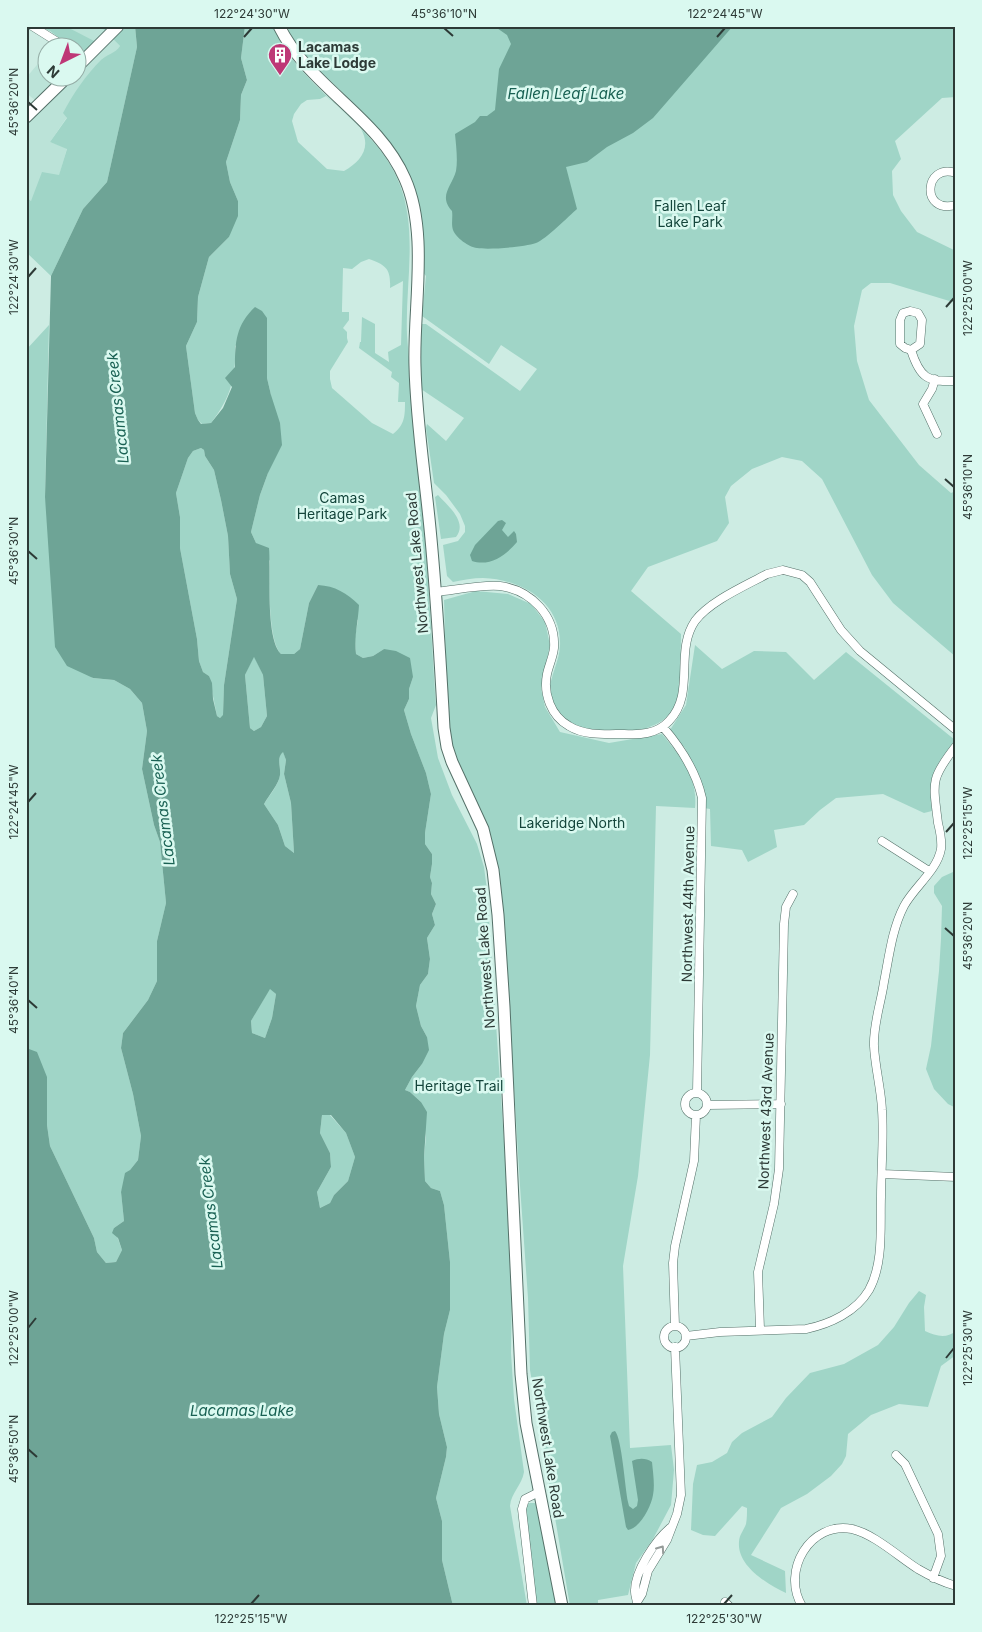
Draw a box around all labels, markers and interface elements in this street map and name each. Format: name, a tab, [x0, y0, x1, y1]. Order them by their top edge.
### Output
text: 122°24'30"W	[214, 6, 290, 21]
text: 45°36'10"N	[411, 6, 477, 21]
text: 122°24'45"W	[687, 6, 763, 21]
north arrow	[38, 38, 88, 88]
place label: Lacamas Lake Lodge	[298, 38, 376, 71]
building icon: Lacamas Lake Lodge	[267, 42, 293, 76]
text: N	[43, 62, 63, 82]
text: 45°36'20"N	[6, 68, 21, 136]
water label: Fallen Leaf Lake	[508, 84, 624, 103]
park label: Fallen Leaf Lake Park	[654, 197, 726, 230]
text: 122°24'30"W	[6, 239, 21, 315]
text: 122°25'00"W	[960, 260, 975, 336]
water label: Lacamas Creek	[102, 351, 133, 465]
text: 45°36'10"N	[960, 454, 975, 520]
park label: Camas Heritage Park	[297, 489, 388, 522]
street label: Northwest Lake Road	[402, 492, 431, 634]
text: 45°36'30"N	[6, 517, 21, 585]
water label: Lacamas Creek	[146, 753, 179, 867]
text: 122°24'45"W	[6, 764, 21, 840]
text: 122°25'15"W	[960, 786, 975, 859]
park label: Lakeridge North	[519, 814, 625, 831]
street label: Northwest 44th Avenue	[678, 826, 697, 982]
street label: Northwest Lake Road	[471, 887, 498, 1029]
text: 45°36'20"N	[960, 902, 975, 970]
text: 45°36'40"N	[6, 966, 21, 1034]
street label: Northwest 43rd Avenue	[754, 1032, 777, 1190]
park label: Heritage Trail	[415, 1077, 503, 1094]
water label: Lacamas Creek	[194, 1156, 227, 1270]
text: 122°25'00"W	[6, 1290, 21, 1366]
text: 122°25'30"W	[960, 1310, 975, 1386]
street label: Northwest Lake Road	[529, 1377, 568, 1519]
water label: Lacamas Lake	[190, 1401, 294, 1420]
text: 45°36'50"N	[6, 1415, 21, 1483]
one-way arrow	[655, 1545, 664, 1555]
text: 122°25'15"W	[215, 1611, 288, 1626]
text: 122°25'30"W	[686, 1611, 762, 1626]

